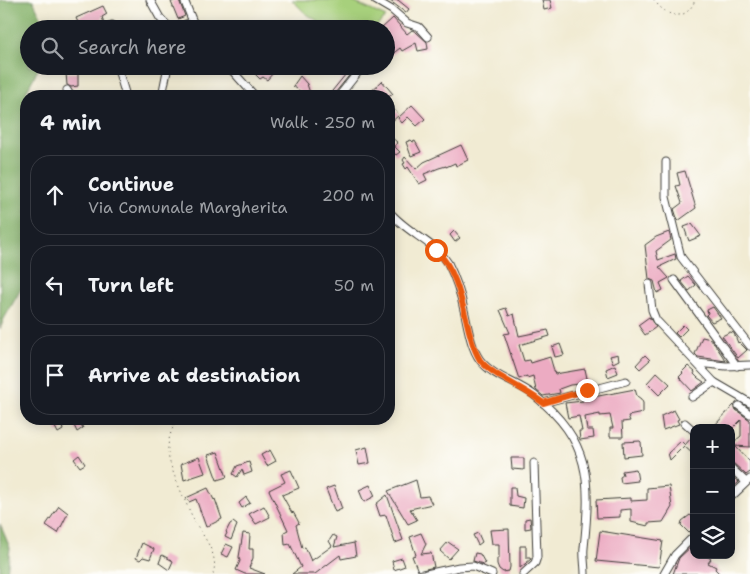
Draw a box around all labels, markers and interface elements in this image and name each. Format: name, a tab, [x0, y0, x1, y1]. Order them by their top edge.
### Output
search box	[20, 20, 395, 75]
icon: search	[38, 34, 66, 62]
text: Search here	[78, 35, 187, 60]
text: 4 min	[40, 109, 101, 137]
text: Walk · 250 m	[270, 112, 375, 133]
text: Continue	[88, 172, 174, 197]
icon: ahead	[41, 181, 69, 209]
text: 200 m	[322, 185, 374, 206]
text: Via Comunale Margherita	[88, 197, 287, 218]
route start	[425, 239, 448, 262]
icon: left	[41, 271, 69, 299]
text: Turn left	[88, 273, 174, 298]
text: 50 m	[334, 275, 374, 296]
icon: arrive	[41, 361, 69, 389]
text: Arrive at destination	[88, 363, 300, 388]
route end	[576, 379, 599, 402]
map controls	[690, 424, 735, 559]
button: +	[690, 424, 735, 469]
button: −	[690, 469, 735, 514]
button: layers	[690, 514, 735, 559]

